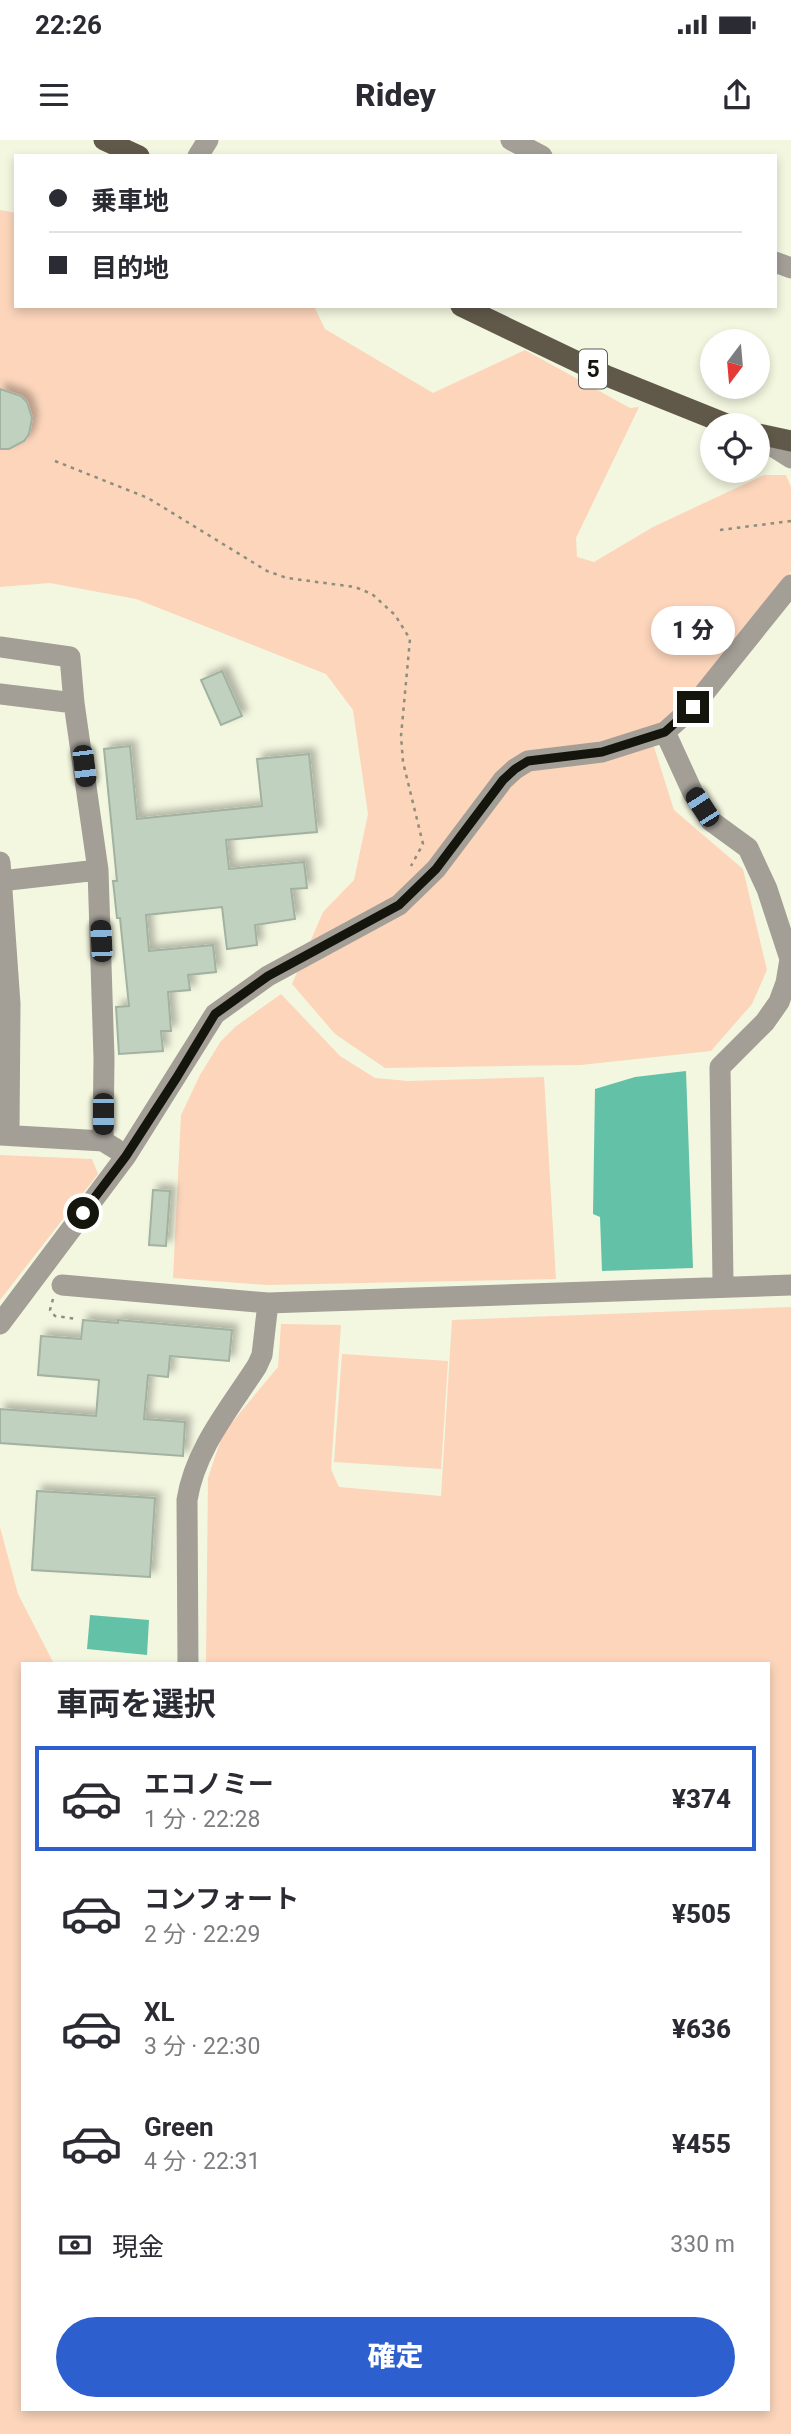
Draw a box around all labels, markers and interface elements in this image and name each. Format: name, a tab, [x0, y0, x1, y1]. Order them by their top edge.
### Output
text: 22:26	[35, 10, 102, 40]
icon: menu	[35, 76, 73, 114]
text: Ridey	[355, 76, 436, 114]
icon: share	[718, 76, 756, 114]
text: 乗車地	[91, 186, 169, 216]
text: 目的地	[91, 253, 169, 283]
north arrow	[700, 329, 770, 399]
map controls	[700, 329, 770, 483]
road number: 5	[579, 350, 607, 388]
button: locate	[700, 413, 770, 483]
callout: 1 分	[651, 606, 735, 654]
text: 1 分	[672, 617, 714, 644]
route end	[677, 691, 709, 723]
car	[72, 744, 97, 788]
car	[682, 784, 723, 830]
car	[90, 919, 113, 963]
car	[93, 1093, 114, 1135]
route start	[67, 1197, 99, 1229]
text: 車両を選択	[56, 1685, 216, 1723]
icon: car	[60, 1767, 123, 1830]
text: エコノミー	[144, 1769, 274, 1799]
text: ¥374	[672, 1784, 731, 1814]
text: 1 分 · 22:28	[144, 1806, 260, 1833]
icon: car	[60, 1882, 123, 1945]
text: コンフォート	[144, 1884, 299, 1914]
text: ¥505	[672, 1899, 731, 1929]
text: 2 分 · 22:29	[144, 1921, 260, 1948]
icon: car	[60, 1997, 123, 2060]
text: XL	[144, 1997, 175, 2027]
text: ¥636	[672, 2014, 731, 2044]
text: 3 分 · 22:30	[144, 2033, 260, 2060]
icon: car	[60, 2112, 123, 2175]
text: Green	[144, 2112, 214, 2142]
text: ¥455	[672, 2129, 731, 2159]
text: 4 分 · 22:31	[144, 2148, 260, 2175]
icon: cash	[56, 2226, 94, 2264]
text: 330 m	[670, 2231, 735, 2258]
text: 現金	[112, 2232, 164, 2262]
button: 確定	[56, 2317, 735, 2397]

